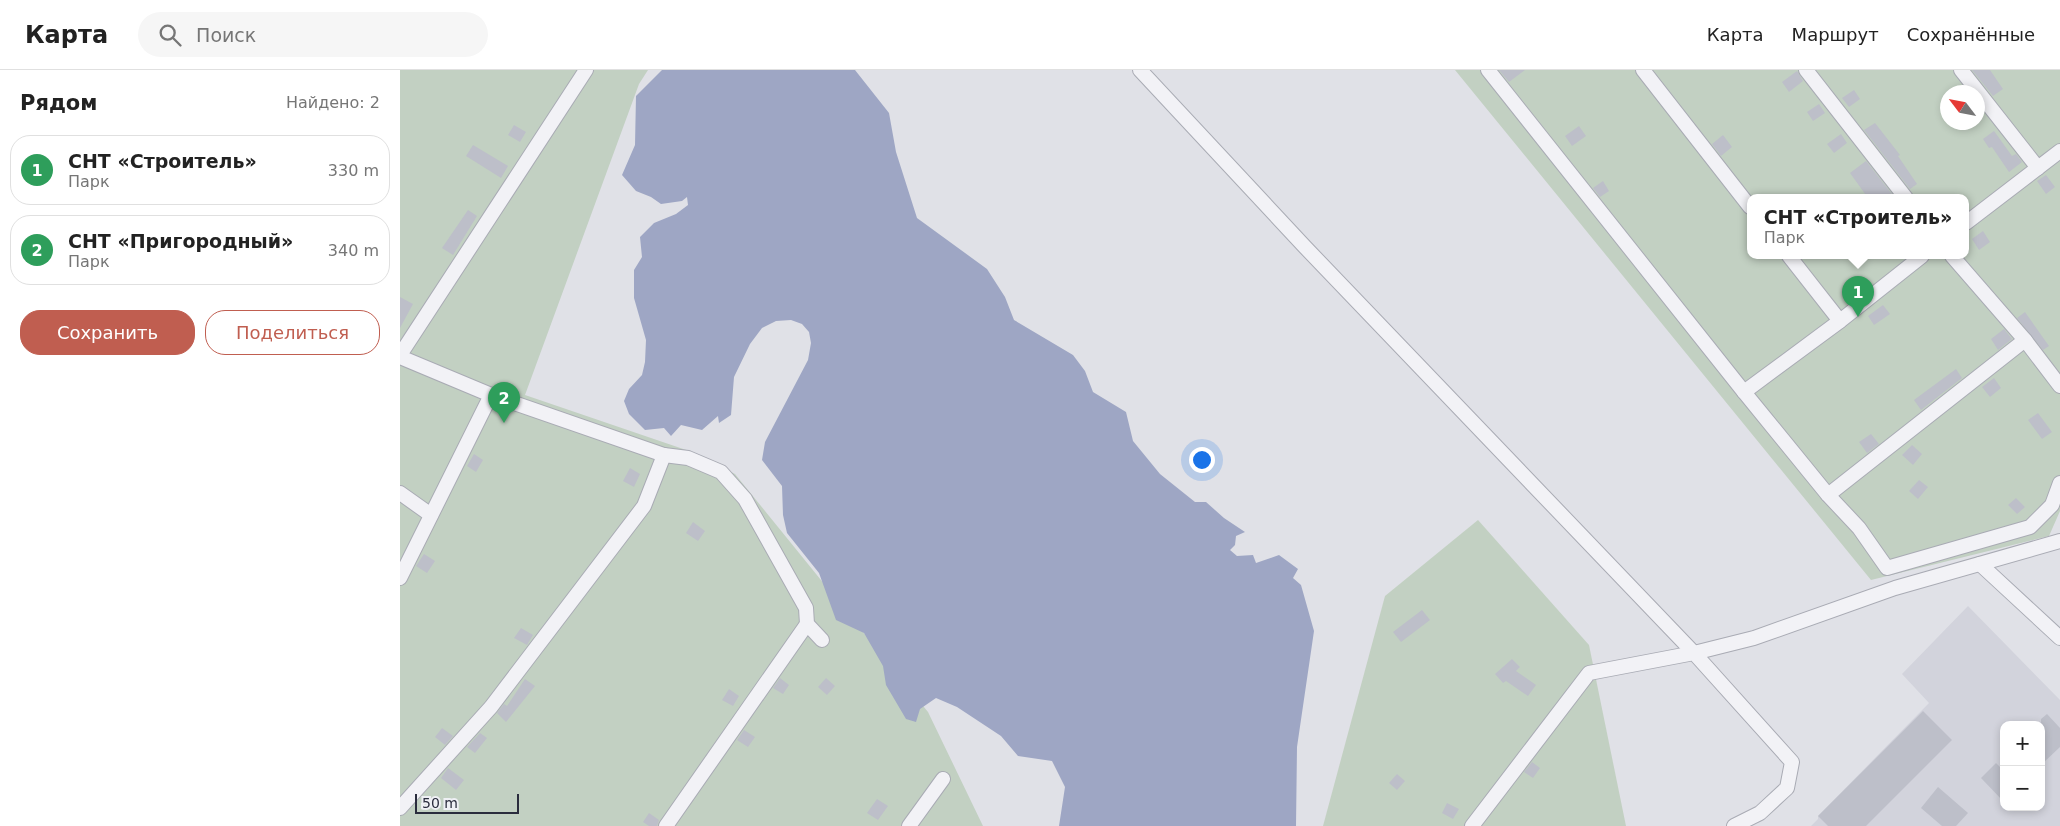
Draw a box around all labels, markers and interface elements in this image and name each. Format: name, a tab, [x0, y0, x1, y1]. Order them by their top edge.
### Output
search box	[138, 12, 488, 57]
text: Карта	[25, 21, 108, 49]
icon: search	[156, 21, 184, 49]
text: Поиск	[196, 24, 256, 46]
text: Карта	[1707, 24, 1764, 45]
text: Маршрут	[1792, 24, 1879, 45]
text: Сохранённые	[1907, 24, 2035, 45]
north arrow	[1940, 85, 1985, 130]
text: Рядом	[20, 91, 97, 115]
text: Найдено: 2	[286, 93, 380, 112]
text: СНТ «Строитель»	[68, 150, 257, 172]
text: 1	[31, 161, 43, 180]
text: 330 m	[328, 161, 379, 180]
text: Парк	[68, 172, 110, 191]
popup	[1747, 194, 1969, 259]
text: СНТ «Строитель»	[1764, 206, 1952, 228]
text: Парк	[1764, 228, 1805, 247]
text: СНТ «Пригородный»	[68, 230, 293, 252]
text: 2	[31, 241, 43, 260]
text: 340 m	[328, 241, 379, 260]
text: Парк	[68, 252, 110, 271]
pin: 1	[1842, 276, 1874, 317]
button: Сохранить	[20, 310, 195, 355]
button: Поделиться	[205, 310, 380, 355]
pin: 2	[488, 382, 520, 423]
your location	[1189, 447, 1215, 473]
map controls	[2000, 721, 2045, 811]
button: +	[2000, 721, 2045, 766]
button: −	[2000, 766, 2045, 811]
scale bar	[415, 791, 519, 814]
text: 50 m	[422, 795, 458, 811]

